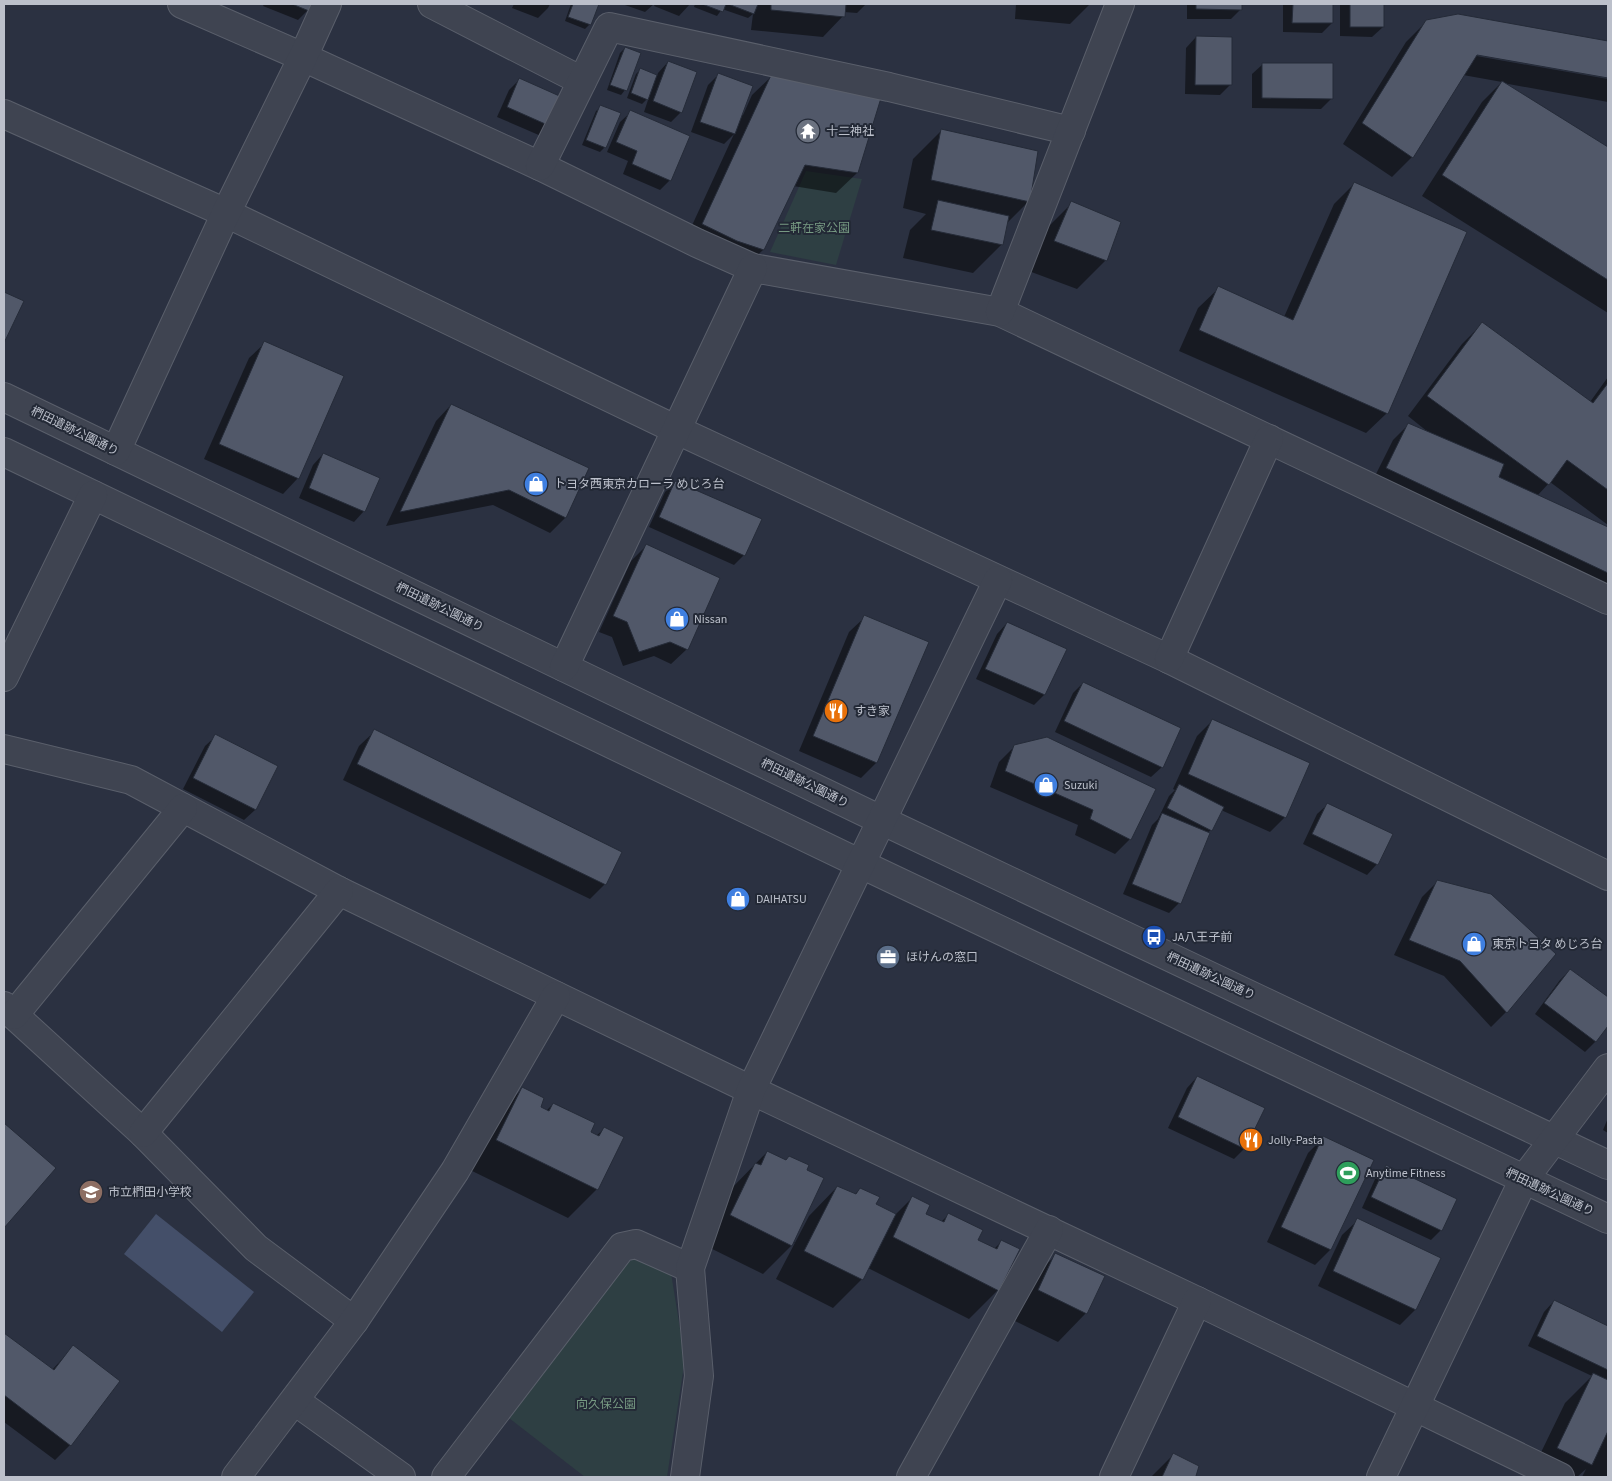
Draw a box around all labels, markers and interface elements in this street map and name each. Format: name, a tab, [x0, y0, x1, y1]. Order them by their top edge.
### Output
temple icon: 十二神社	[795, 118, 821, 144]
place label: 十二神社	[826, 123, 874, 140]
park label: 二軒在家公園	[778, 220, 850, 237]
street label: 椚田遺跡公園通り	[28, 403, 122, 460]
shop icon: トヨタ西東京カローラ めじろ台	[523, 471, 549, 497]
place label: トヨタ西東京カローラ めじろ台	[554, 476, 724, 493]
street label: 椚田遺跡公園通り	[393, 579, 487, 636]
shop icon: Nissan	[664, 606, 690, 632]
place label: Nissan	[694, 611, 727, 628]
restaurant icon: すき家	[823, 698, 849, 724]
place label: すき家	[854, 703, 890, 720]
street label: 椚田遺跡公園通り	[758, 755, 852, 812]
shop icon: Suzuki	[1033, 772, 1059, 798]
place label: Suzuki	[1064, 777, 1097, 794]
shop icon: DAIHATSU	[725, 886, 751, 912]
place label: DAIHATSU	[756, 891, 807, 908]
bus stop icon: JA八王子前	[1141, 924, 1167, 950]
place label: JA八王子前	[1172, 929, 1232, 946]
shop icon: 東京トヨタ めじろ台	[1461, 931, 1487, 957]
place label: 東京トヨタ めじろ台	[1492, 936, 1602, 953]
office icon: ほけんの窓口	[875, 944, 901, 970]
street label: 椚田遺跡公園通り	[1164, 948, 1258, 1004]
place label: ほけんの窓口	[906, 949, 978, 966]
restaurant icon: Jolly-Pasta	[1238, 1127, 1264, 1153]
place label: Jolly-Pasta	[1268, 1132, 1323, 1149]
sports icon: Anytime Fitness	[1335, 1160, 1361, 1186]
street label: 椚田遺跡公園通り	[1503, 1164, 1597, 1220]
place label: Anytime Fitness	[1366, 1165, 1446, 1182]
school or university icon: 市立椚田小学校	[78, 1179, 104, 1205]
place label: 市立椚田小学校	[108, 1184, 192, 1201]
park label: 向久保公園	[576, 1396, 636, 1413]

